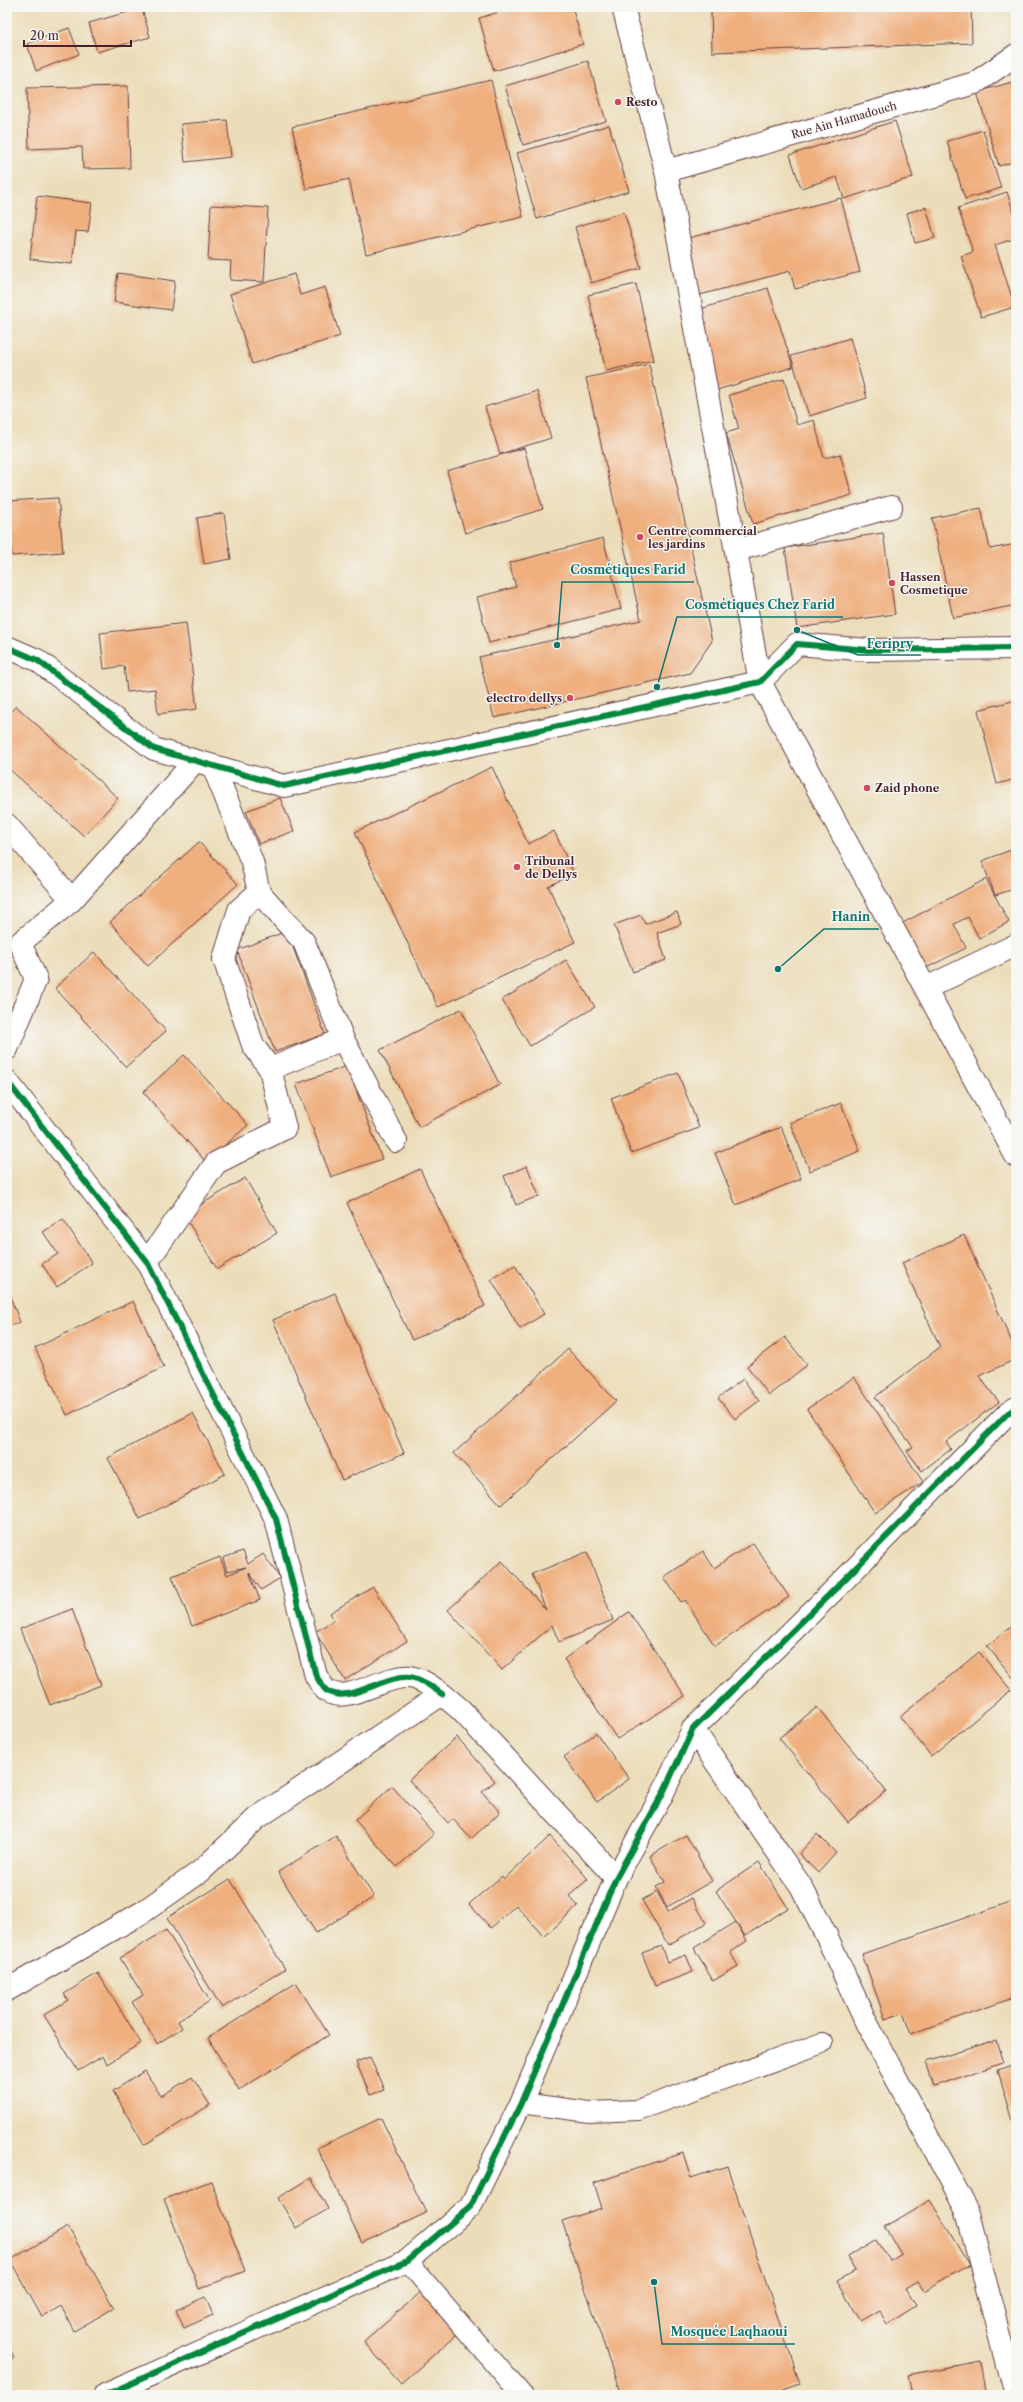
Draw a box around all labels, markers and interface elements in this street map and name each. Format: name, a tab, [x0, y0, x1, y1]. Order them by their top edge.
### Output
scale bar	[24, 22, 131, 48]
text: 20 m	[30, 28, 59, 43]
place label: Resto	[626, 95, 657, 109]
marker: Resto	[613, 97, 623, 107]
street label: Rue Ain Hamadouch	[790, 98, 898, 142]
place label: Centre commercial les jardins	[648, 524, 757, 551]
marker: Centre commercial les jardins	[635, 532, 645, 542]
callout: Cosmétiques Farid	[562, 558, 694, 582]
text: Cosmétiques Farid	[570, 562, 686, 577]
place label: Hassen Cosmetique	[900, 570, 968, 597]
marker: Hassen Cosmetique	[887, 578, 897, 588]
callout: Cosmétiques Chez Farid	[677, 593, 843, 617]
text: Cosmétiques Chez Farid	[685, 597, 835, 612]
callout: Feripry	[858, 631, 921, 655]
text: Feripry	[867, 636, 914, 651]
place label: electro dellys	[486, 691, 562, 705]
marker: electro dellys	[565, 693, 575, 703]
place label: Zaid phone	[875, 781, 940, 795]
marker: Zaid phone	[862, 783, 872, 793]
place label: Tribunal de Dellys	[525, 854, 577, 881]
marker: Tribunal de Dellys	[512, 862, 522, 872]
callout: Hanin	[824, 905, 879, 929]
text: Hanin	[832, 909, 871, 924]
callout: Mosquée Laqhaoui	[662, 2320, 795, 2344]
text: Mosquée Laqhaoui	[671, 2324, 788, 2339]

